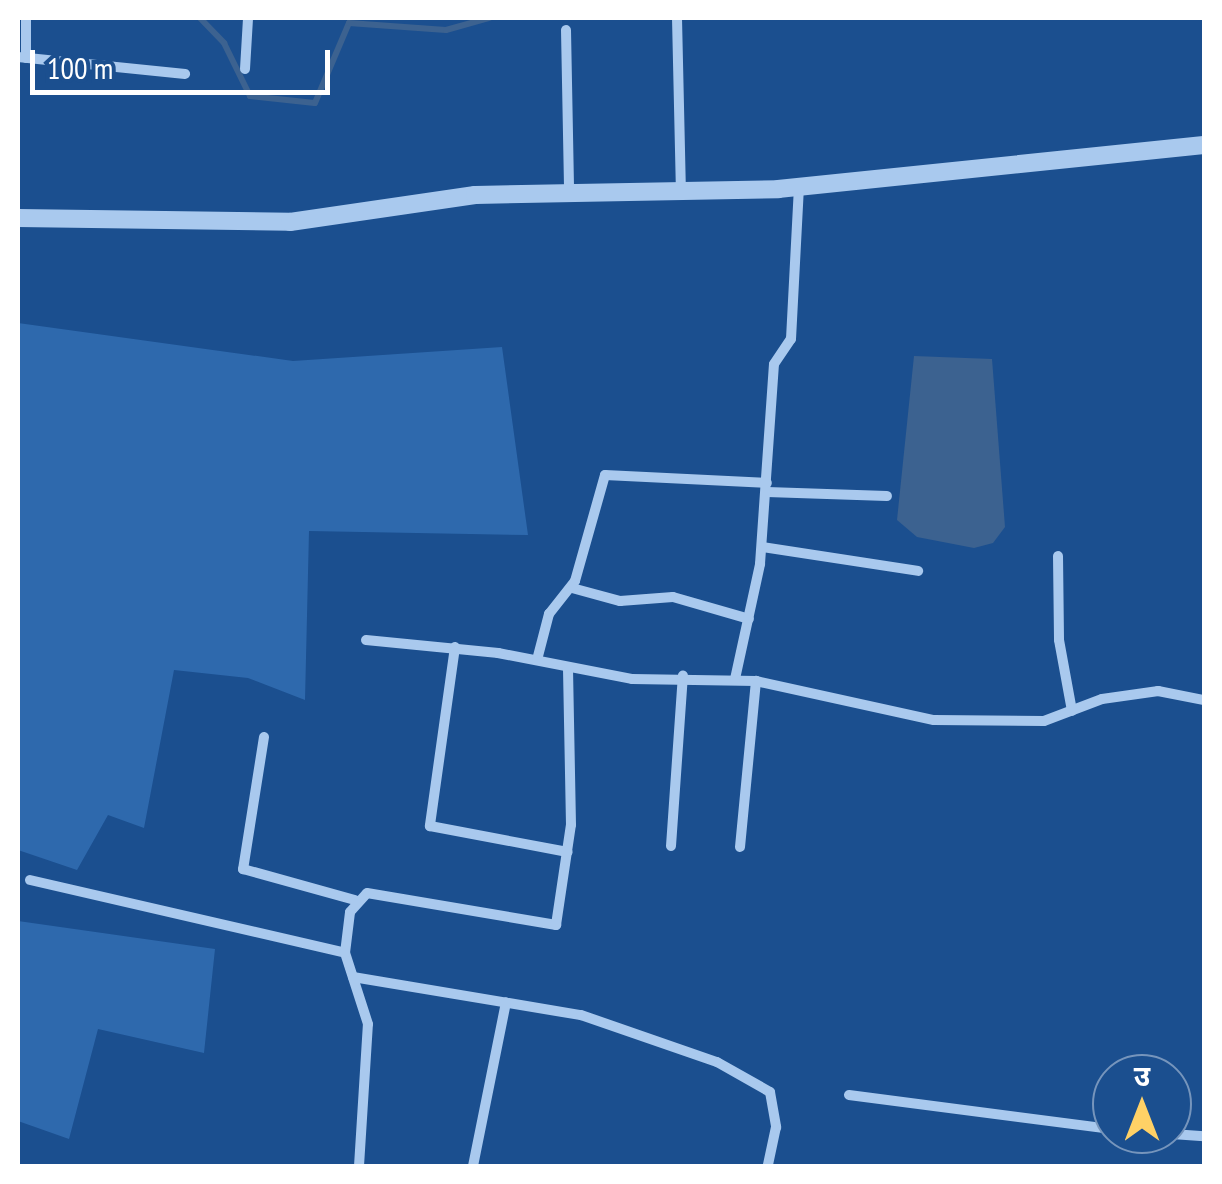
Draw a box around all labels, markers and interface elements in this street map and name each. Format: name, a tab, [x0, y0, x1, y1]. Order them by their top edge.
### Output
scale bar	[35, 30, 335, 92]
text: 100 m	[47, 48, 113, 87]
north arrow	[1092, 1054, 1192, 1154]
text: उ	[1134, 1057, 1150, 1094]

